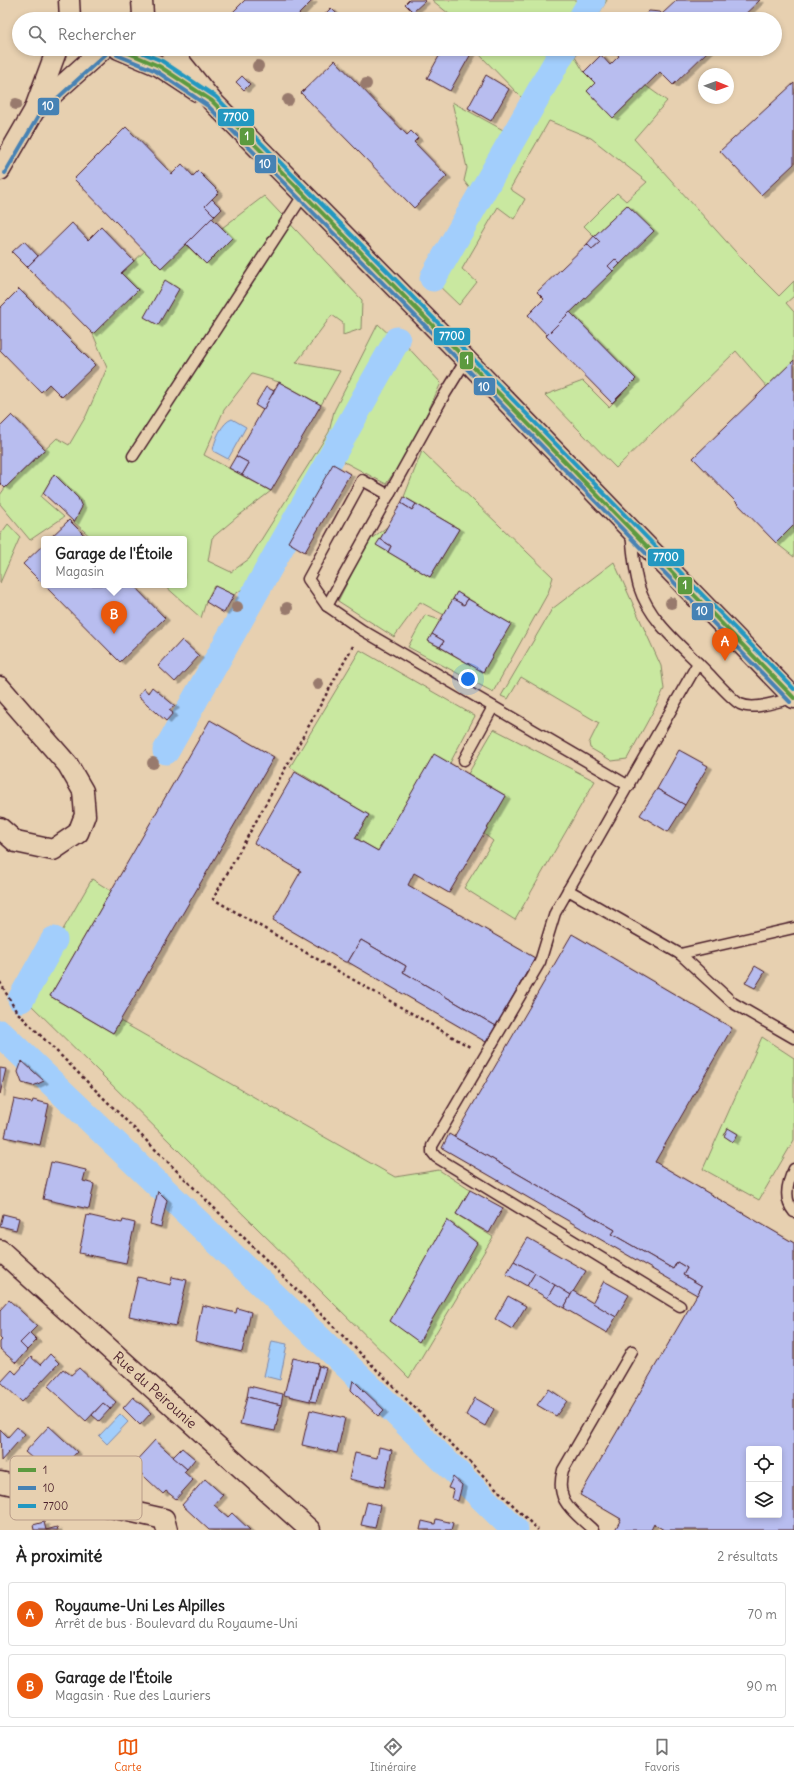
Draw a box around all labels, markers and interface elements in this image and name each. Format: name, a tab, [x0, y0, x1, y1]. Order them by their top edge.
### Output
search box	[12, 12, 782, 56]
icon: search	[26, 23, 48, 45]
text: Rechercher	[58, 25, 136, 44]
north arrow	[698, 68, 734, 104]
line badge: 10	[37, 97, 60, 116]
text: 10	[42, 99, 54, 113]
line badge: 7700	[217, 108, 255, 127]
text: 7700	[223, 110, 249, 124]
line badge: 1	[239, 127, 255, 146]
text: 1	[245, 129, 249, 143]
line badge: 10	[254, 154, 277, 174]
text: 10	[259, 157, 271, 171]
line badge: 7700	[433, 327, 471, 346]
text: 7700	[439, 329, 465, 343]
line badge: 1	[459, 351, 474, 370]
text: 1	[465, 353, 469, 367]
line badge: 10	[473, 377, 496, 396]
text: 10	[478, 380, 490, 394]
popup	[41, 536, 187, 588]
text: Garage de l'Étoile	[55, 544, 173, 563]
line badge: 7700	[647, 548, 685, 567]
text: 7700	[653, 550, 679, 564]
text: Magasin	[55, 563, 104, 580]
line badge: 1	[677, 576, 693, 595]
text: 1	[683, 578, 687, 592]
pin: B	[101, 601, 127, 634]
line badge: 10	[691, 602, 714, 621]
text: 10	[696, 604, 708, 618]
pin: A	[712, 628, 738, 661]
your location	[458, 669, 478, 689]
street label: Rue du Peirounie	[109, 1348, 201, 1432]
map controls	[746, 1446, 782, 1518]
button: locate	[746, 1446, 782, 1482]
legend	[10, 1456, 142, 1520]
text: 1	[43, 1463, 47, 1477]
text: 10	[43, 1481, 55, 1495]
button: layers	[746, 1482, 782, 1518]
text: 7700	[43, 1499, 68, 1513]
text: À proximité	[16, 1545, 102, 1567]
text: 2 résultats	[717, 1548, 778, 1565]
text: Royaume-Uni Les Alpilles	[55, 1596, 225, 1615]
text: A	[26, 1606, 34, 1623]
text: 70 m	[748, 1606, 777, 1623]
text: Arrêt de bus · Boulevard du Royaume-Uni	[55, 1615, 298, 1632]
text: Garage de l'Étoile	[55, 1668, 172, 1687]
text: B	[26, 1678, 34, 1695]
text: 90 m	[746, 1678, 777, 1695]
text: Magasin · Rue des Lauriers	[55, 1687, 211, 1704]
tab: Carte	[114, 1736, 142, 1774]
tab: Itinéraire	[370, 1736, 416, 1774]
tab: Favoris	[644, 1736, 680, 1774]

